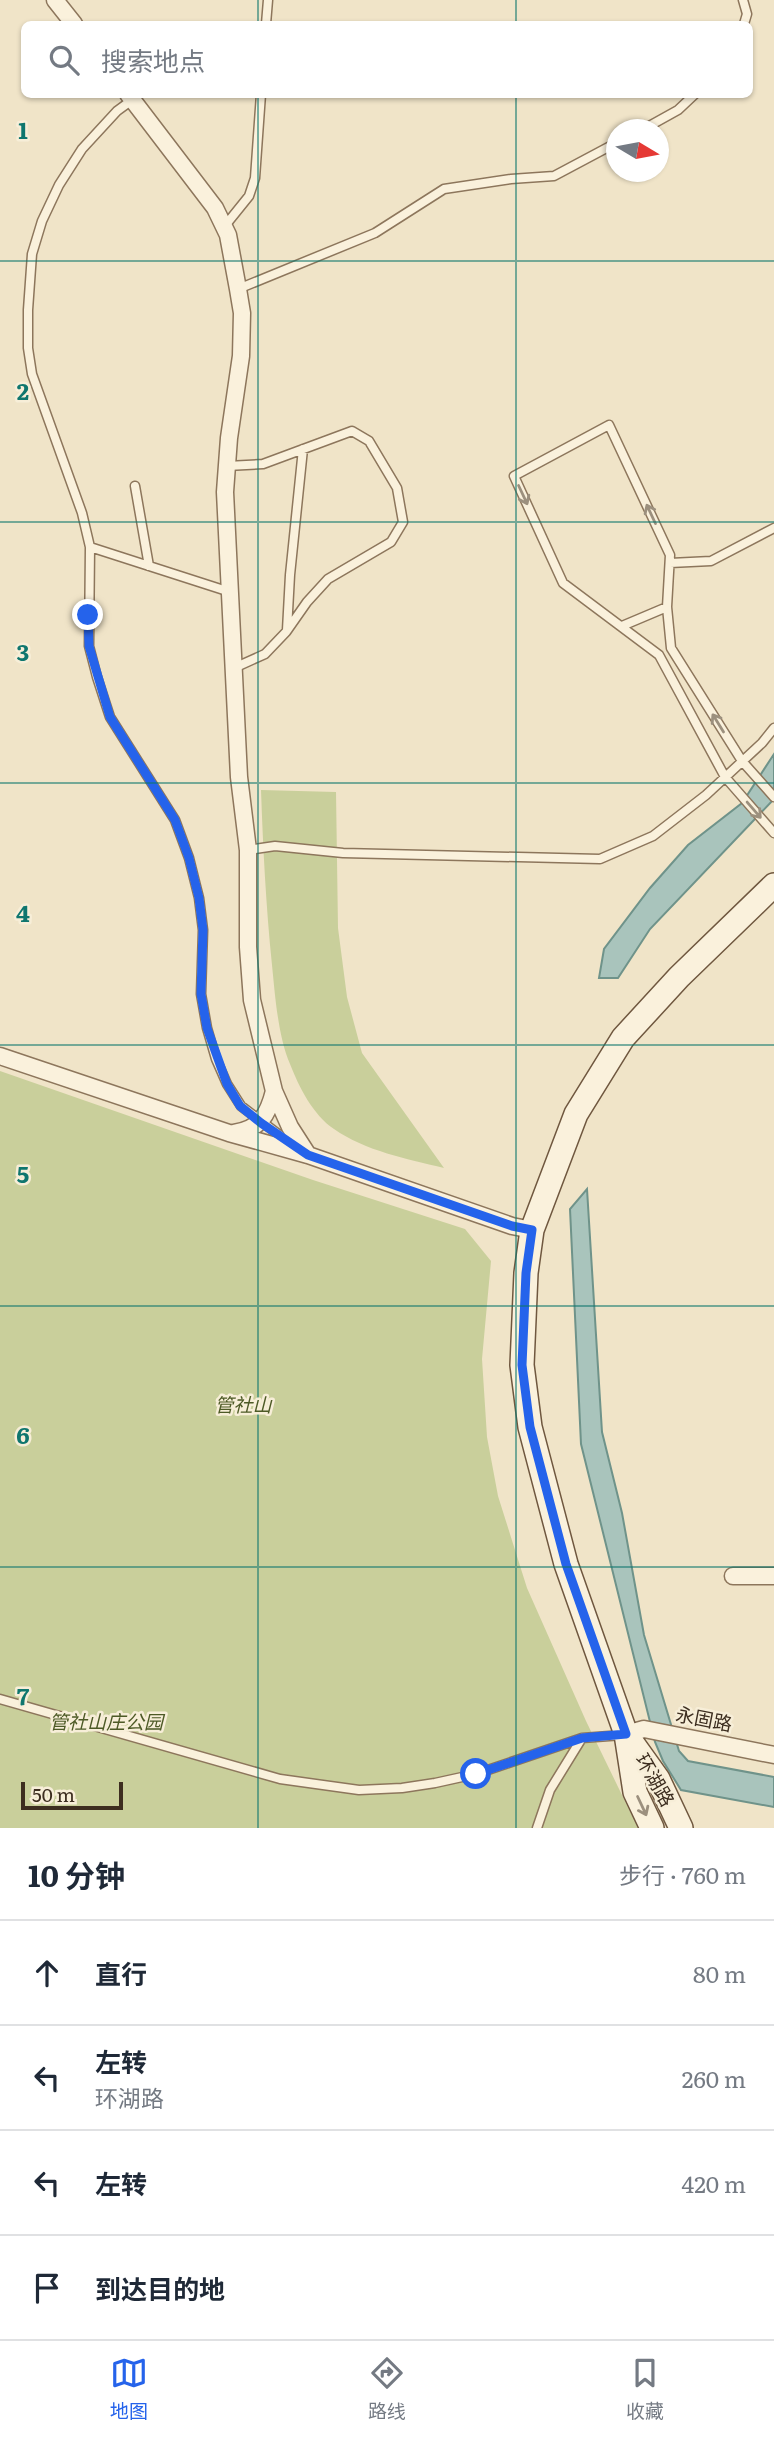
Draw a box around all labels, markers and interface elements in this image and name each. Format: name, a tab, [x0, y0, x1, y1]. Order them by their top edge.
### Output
search box	[21, 21, 753, 98]
text: 搜索地点	[101, 40, 205, 79]
icon: search	[45, 41, 83, 79]
text: 1	[18, 112, 28, 146]
north arrow	[606, 119, 669, 182]
text: 2	[17, 373, 29, 407]
one-way arrow	[517, 484, 530, 505]
one-way arrow	[643, 504, 657, 525]
route end	[72, 599, 103, 630]
text: 3	[17, 634, 29, 668]
one-way arrow	[711, 714, 725, 734]
one-way arrow	[746, 800, 762, 818]
text: 4	[16, 895, 30, 929]
text: 5	[17, 1156, 29, 1190]
park label: 管社山	[214, 1390, 272, 1418]
text: 6	[16, 1417, 30, 1451]
text: 7	[17, 1678, 30, 1712]
street label: 永固路	[674, 1699, 735, 1737]
park label: 管社山庄公园	[49, 1707, 166, 1735]
street label: 环湖路	[629, 1748, 682, 1811]
route start	[460, 1758, 491, 1789]
scale bar	[21, 1779, 122, 1811]
text: 50 m	[32, 1780, 75, 1808]
one-way arrow	[635, 1795, 649, 1816]
text: 10 分钟	[28, 1852, 125, 1896]
text: 步行 · 760 m	[619, 1857, 746, 1891]
text: 直行	[95, 1953, 147, 1992]
icon: ahead	[28, 1954, 66, 1992]
text: 80 m	[693, 1956, 746, 1990]
text: 左转	[95, 2041, 147, 2080]
icon: left	[28, 2059, 66, 2097]
text: 260 m	[682, 2061, 746, 2095]
text: 环湖路	[95, 2080, 164, 2114]
text: 左转	[95, 2163, 147, 2202]
icon: left	[28, 2164, 66, 2202]
text: 420 m	[681, 2166, 746, 2200]
text: 到达目的地	[95, 2268, 225, 2307]
icon: arrive	[28, 2269, 66, 2307]
tab: 地图	[110, 2354, 148, 2424]
tab: 路线	[368, 2354, 406, 2424]
tab: 收藏	[626, 2354, 664, 2424]

